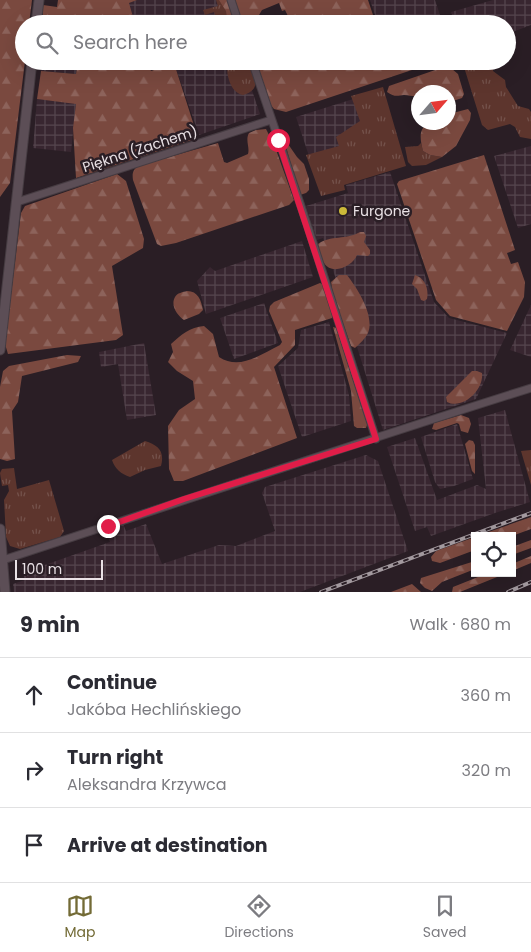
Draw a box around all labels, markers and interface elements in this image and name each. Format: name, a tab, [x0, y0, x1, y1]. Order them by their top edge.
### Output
search box	[15, 15, 516, 70]
icon: search	[33, 29, 61, 57]
text: Search here	[73, 29, 187, 56]
north arrow	[411, 85, 456, 130]
street label: Piękna (Zachem)	[80, 121, 200, 177]
route start	[267, 129, 290, 152]
place label: Furgone	[353, 201, 411, 221]
marker: Furgone	[337, 205, 349, 217]
route end	[97, 515, 120, 538]
map controls	[471, 532, 516, 577]
button: locate	[471, 532, 516, 577]
scale bar	[15, 557, 102, 580]
text: 100 m	[22, 559, 62, 579]
text: 9 min	[20, 610, 80, 639]
text: Walk · 680 m	[409, 613, 511, 636]
text: Continue	[67, 669, 157, 696]
icon: ahead	[20, 681, 48, 709]
text: 360 m	[461, 684, 511, 707]
text: Jakóba Hechlińskiego	[67, 698, 241, 721]
text: Turn right	[67, 744, 163, 771]
icon: right	[20, 756, 48, 784]
text: 320 m	[462, 759, 511, 782]
text: Aleksandra Krzywca	[67, 773, 227, 796]
icon: arrive	[20, 831, 48, 859]
text: Arrive at destination	[67, 832, 268, 859]
tab: Map	[64, 892, 95, 943]
tab: Directions	[224, 892, 294, 943]
tab: Saved	[423, 892, 467, 943]

